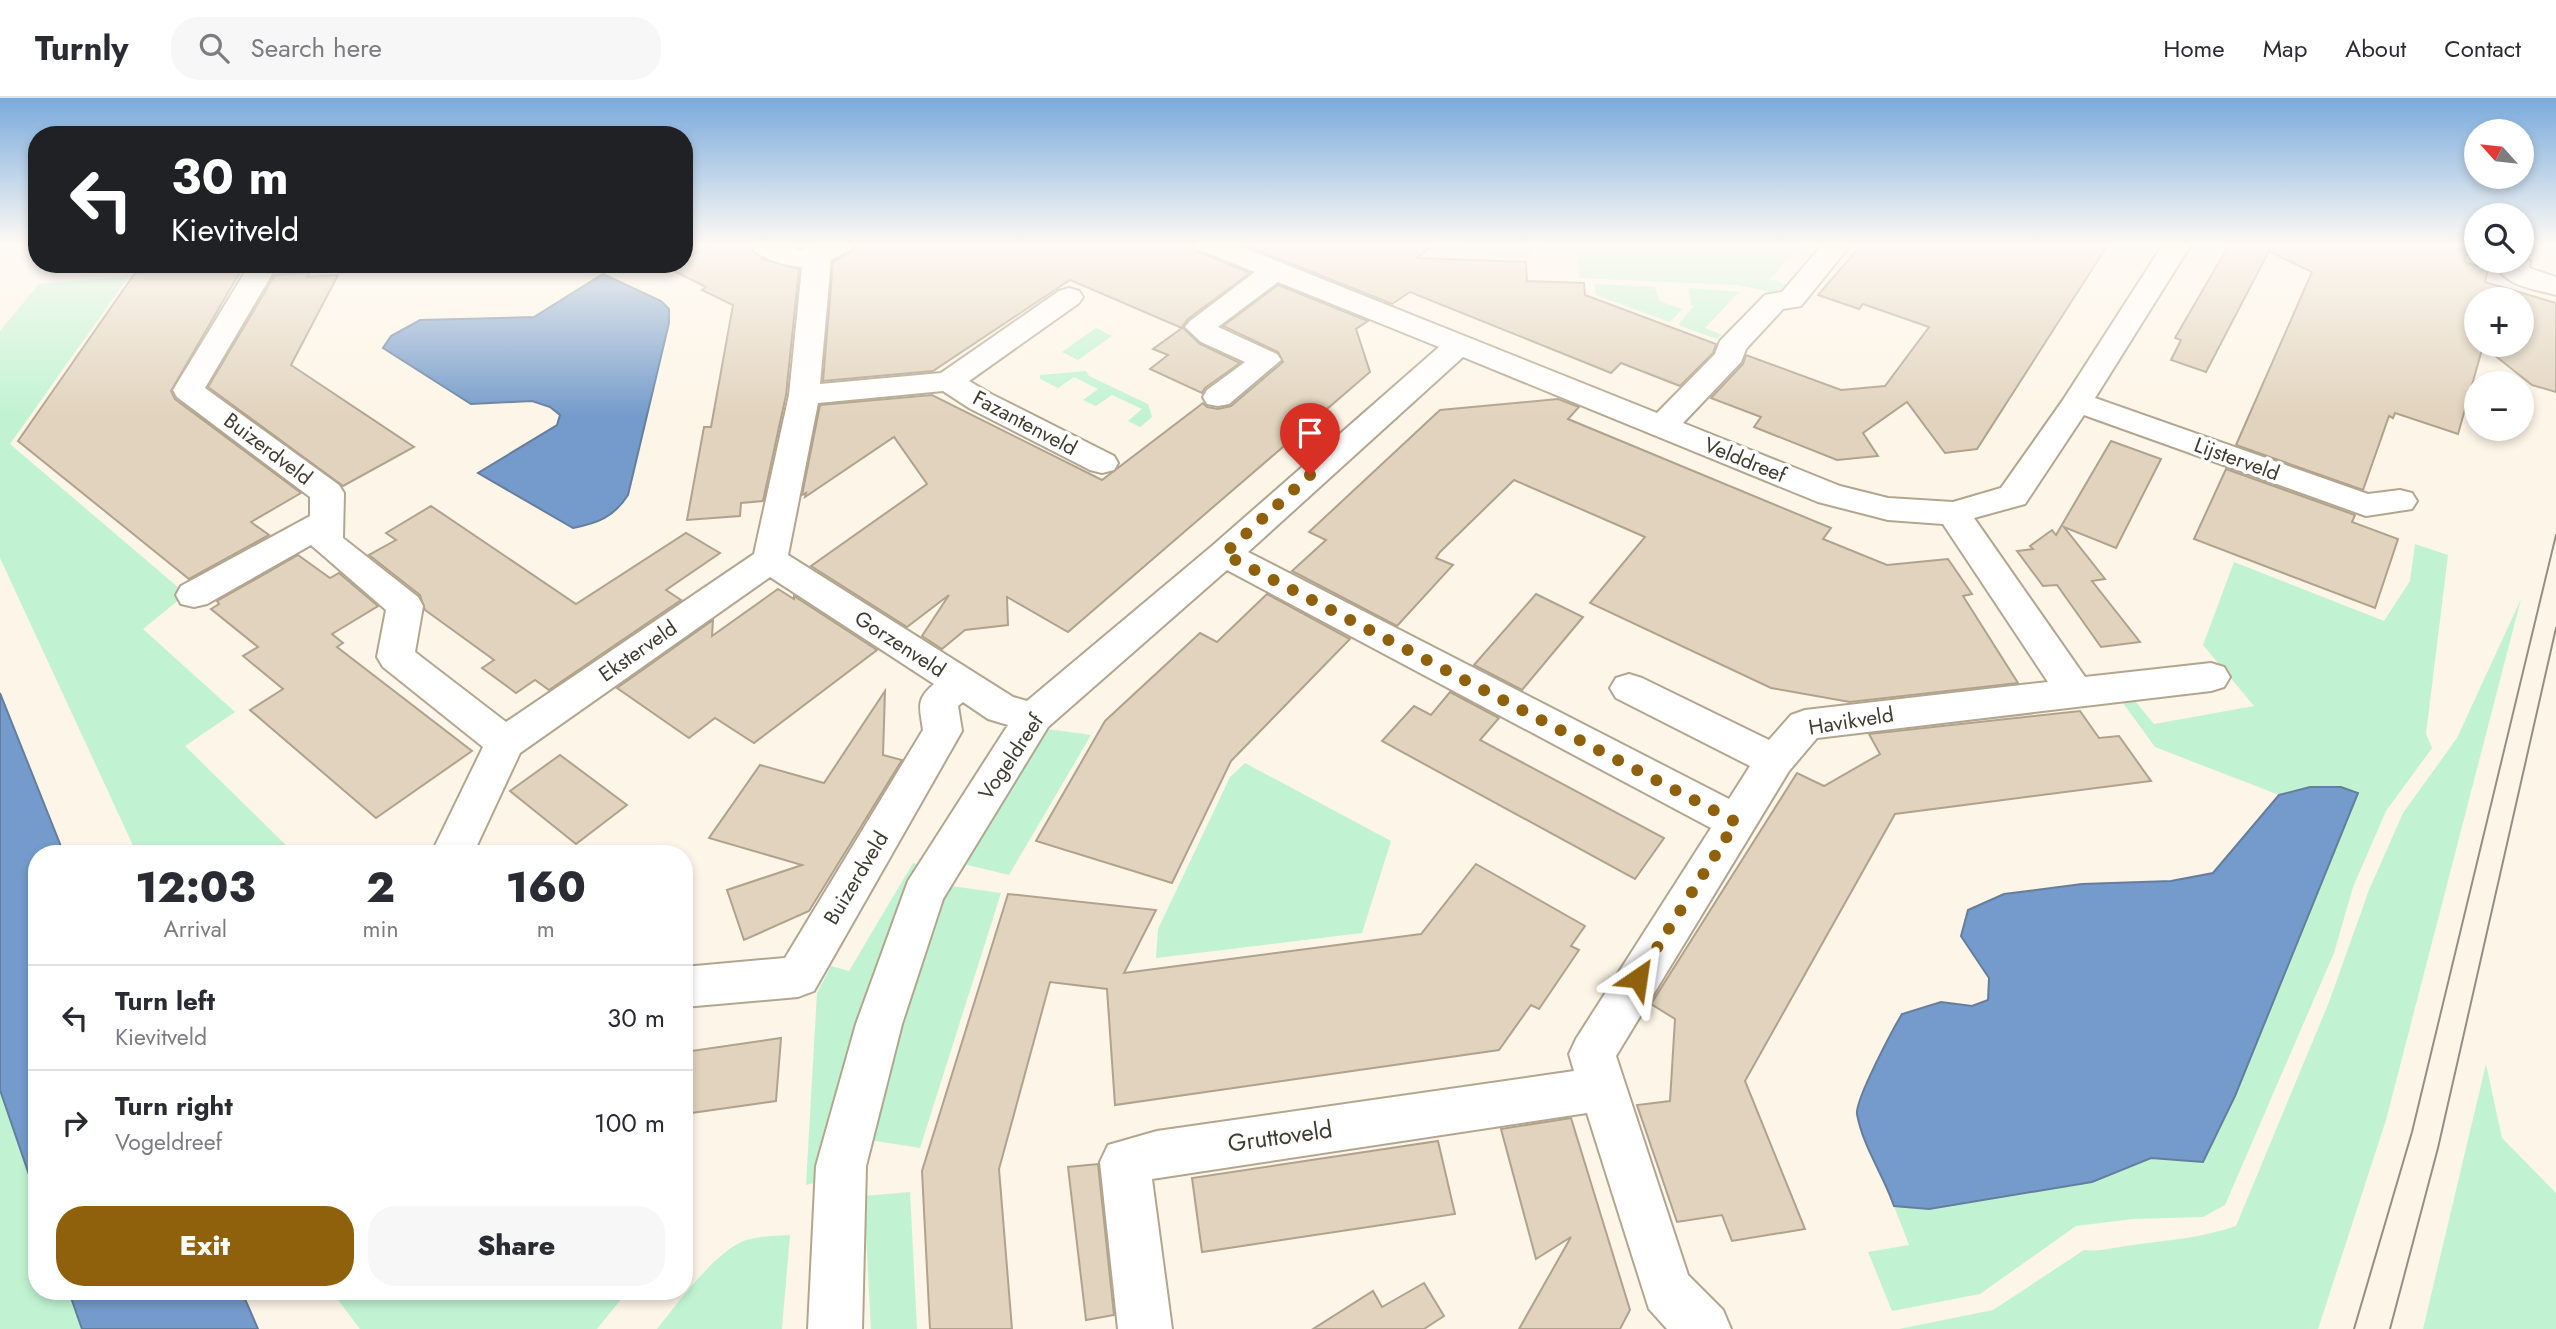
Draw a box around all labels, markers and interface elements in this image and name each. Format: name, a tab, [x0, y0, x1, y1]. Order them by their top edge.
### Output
search box	[171, 17, 661, 80]
text: Turnly	[35, 25, 129, 72]
icon: search	[195, 29, 233, 67]
text: Search here	[251, 29, 382, 67]
text: Home	[2163, 31, 2225, 66]
text: Map	[2263, 31, 2307, 66]
text: About	[2345, 31, 2406, 66]
text: Contact	[2444, 31, 2521, 66]
north arrow	[2464, 119, 2534, 189]
map controls	[2464, 119, 2534, 441]
text: 30 m	[171, 142, 289, 212]
icon: left	[56, 154, 147, 245]
button: search	[2464, 203, 2534, 273]
text: Kievitveld	[171, 207, 299, 253]
button: +	[2464, 287, 2534, 357]
button: −	[2464, 371, 2534, 441]
street label: Fazantenveld	[968, 383, 1082, 463]
pin	[1280, 403, 1340, 475]
street label: Buizerdveld	[217, 406, 319, 492]
icon: arrive	[1291, 414, 1329, 452]
street label: Velddreef	[1699, 430, 1792, 490]
street label: Lijsterveld	[2190, 430, 2284, 488]
street label: Gorzenveld	[849, 603, 951, 685]
street label: Eksterveld	[593, 613, 683, 689]
street label: Havikveld	[1806, 699, 1896, 743]
street label: Vogeldreef	[971, 707, 1051, 806]
street label: Buizerdveld	[816, 826, 896, 930]
text: 12:03	[135, 857, 255, 918]
text: 2	[366, 857, 395, 918]
text: 160	[506, 857, 586, 918]
text: Arrival	[164, 912, 227, 946]
text: min	[363, 912, 399, 946]
text: m	[537, 912, 555, 946]
position arrow	[1601, 941, 1675, 1015]
text: Turn left	[115, 982, 215, 1020]
icon: left	[56, 999, 94, 1037]
text: 30 m	[607, 999, 665, 1037]
text: Kievitveld	[115, 1020, 207, 1054]
text: Turn right	[115, 1087, 233, 1125]
icon: right	[56, 1104, 94, 1142]
text: 100 m	[594, 1104, 665, 1142]
street label: Gruttoveld	[1225, 1111, 1335, 1161]
text: Vogeldreef	[115, 1125, 222, 1159]
button: Exit	[56, 1206, 354, 1286]
button: Share	[368, 1206, 665, 1286]

